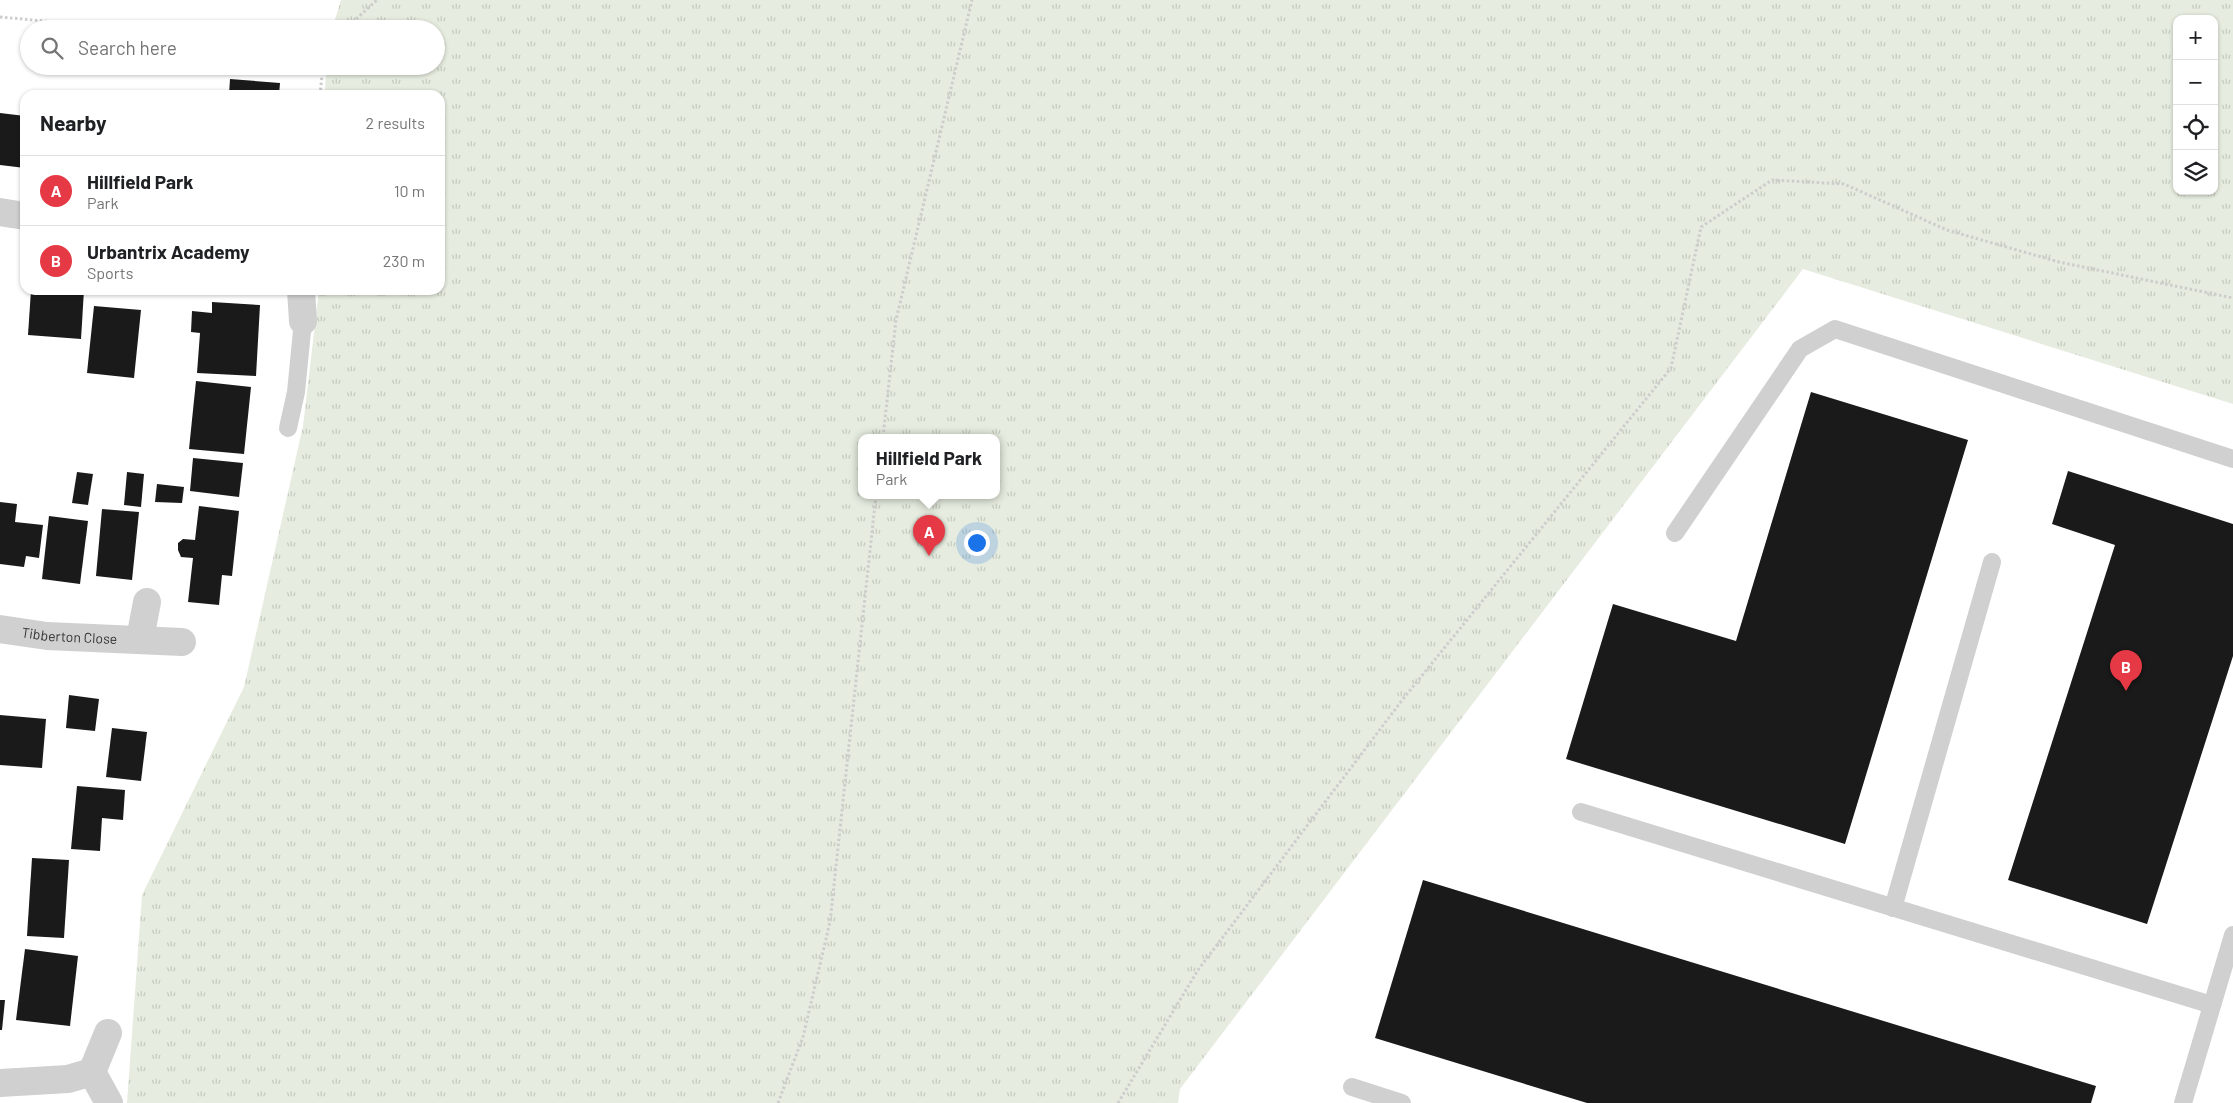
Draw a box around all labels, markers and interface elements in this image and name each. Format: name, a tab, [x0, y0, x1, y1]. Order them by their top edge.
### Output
map controls	[2173, 15, 2218, 195]
button: +	[2173, 15, 2218, 60]
search box	[20, 20, 445, 75]
icon: search	[38, 34, 66, 62]
text: Search here	[78, 36, 177, 59]
button: −	[2173, 60, 2218, 105]
button: locate	[2173, 105, 2218, 150]
text: Nearby	[40, 110, 106, 135]
text: 2 results	[366, 113, 425, 132]
button: layers	[2173, 150, 2218, 195]
text: Hillfield Park	[87, 170, 193, 193]
text: A	[51, 181, 61, 200]
text: 10 m	[394, 181, 425, 200]
text: Park	[87, 193, 118, 212]
text: Urbantrix Academy	[87, 240, 250, 263]
text: B	[51, 251, 61, 270]
text: 230 m	[383, 251, 425, 270]
text: Sports	[87, 263, 133, 282]
popup	[858, 434, 1000, 499]
text: Hillfield Park	[876, 446, 982, 469]
text: Park	[876, 469, 907, 488]
pin: A	[913, 515, 945, 556]
your location	[964, 530, 990, 556]
street label: Tibberton Close	[21, 623, 118, 647]
pin: B	[2110, 650, 2142, 691]

